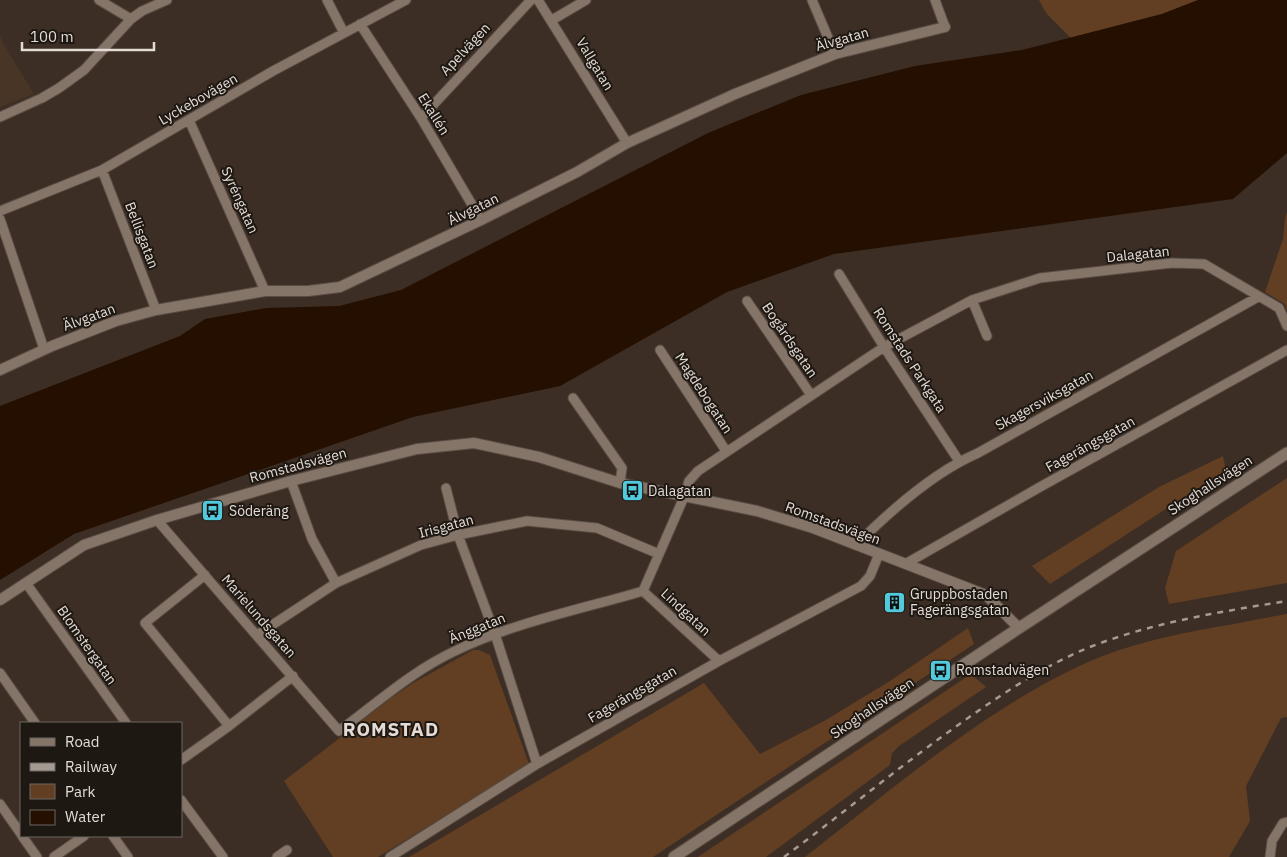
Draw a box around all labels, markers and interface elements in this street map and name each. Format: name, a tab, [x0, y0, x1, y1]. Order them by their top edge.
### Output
street label: Apelvägen	[436, 19, 494, 79]
scale bar	[22, 20, 155, 52]
street label: Älvgatan	[813, 23, 871, 55]
text: 100 m	[30, 27, 74, 46]
street label: Vallgatan	[572, 34, 618, 94]
street label: Lyckebovägen	[155, 69, 241, 129]
street label: Ekallén	[414, 90, 454, 138]
street label: Syréngatan	[217, 164, 263, 236]
street label: Älvgatan	[445, 189, 501, 229]
street label: Bellisgatan	[121, 199, 163, 271]
street label: Dalagatan	[1106, 242, 1170, 266]
street label: Älvgatan	[60, 299, 118, 335]
street label: Bogårdsgatan	[758, 299, 822, 381]
street label: Romstads Parkgata	[869, 304, 951, 416]
street label: Magdebogatan	[671, 349, 737, 437]
street label: Skagersviksgatan	[992, 366, 1096, 434]
street label: Fagerängsgatan	[1042, 412, 1138, 476]
street label: Romstadsvägen	[247, 443, 349, 487]
street label: Skoghallsvägen	[1164, 451, 1256, 519]
bus stop icon: Dalagatan	[620, 479, 644, 503]
place label: Dalagatan	[648, 482, 711, 500]
street label: Romstadsvägen	[783, 497, 883, 549]
bus stop icon: Söderäng	[201, 499, 225, 523]
place label: Söderäng	[229, 502, 289, 520]
street label: Irisgatan	[417, 510, 475, 542]
street label: Marielundsgatan	[218, 571, 300, 661]
street label: Lindgatan	[657, 584, 715, 640]
place label: Gruppbostaden Fagerängsgatan	[910, 585, 1009, 619]
building icon: Gruppbostaden Fagerängsgatan	[882, 590, 906, 614]
street label: Blomstergatan	[53, 602, 121, 688]
street label: Änggatan	[446, 609, 508, 647]
bus stop icon: Romstadvägen	[928, 658, 952, 682]
street label: Fagerängsgatan	[584, 661, 680, 727]
place label: Romstadvägen	[956, 661, 1049, 679]
street label: Skoghallsvägen	[827, 673, 917, 743]
district label: ROMSTAD	[343, 717, 439, 741]
legend	[20, 722, 182, 837]
text: Road	[65, 732, 100, 751]
text: Railway	[65, 757, 118, 776]
text: Park	[65, 782, 95, 801]
text: Water	[65, 807, 106, 826]

